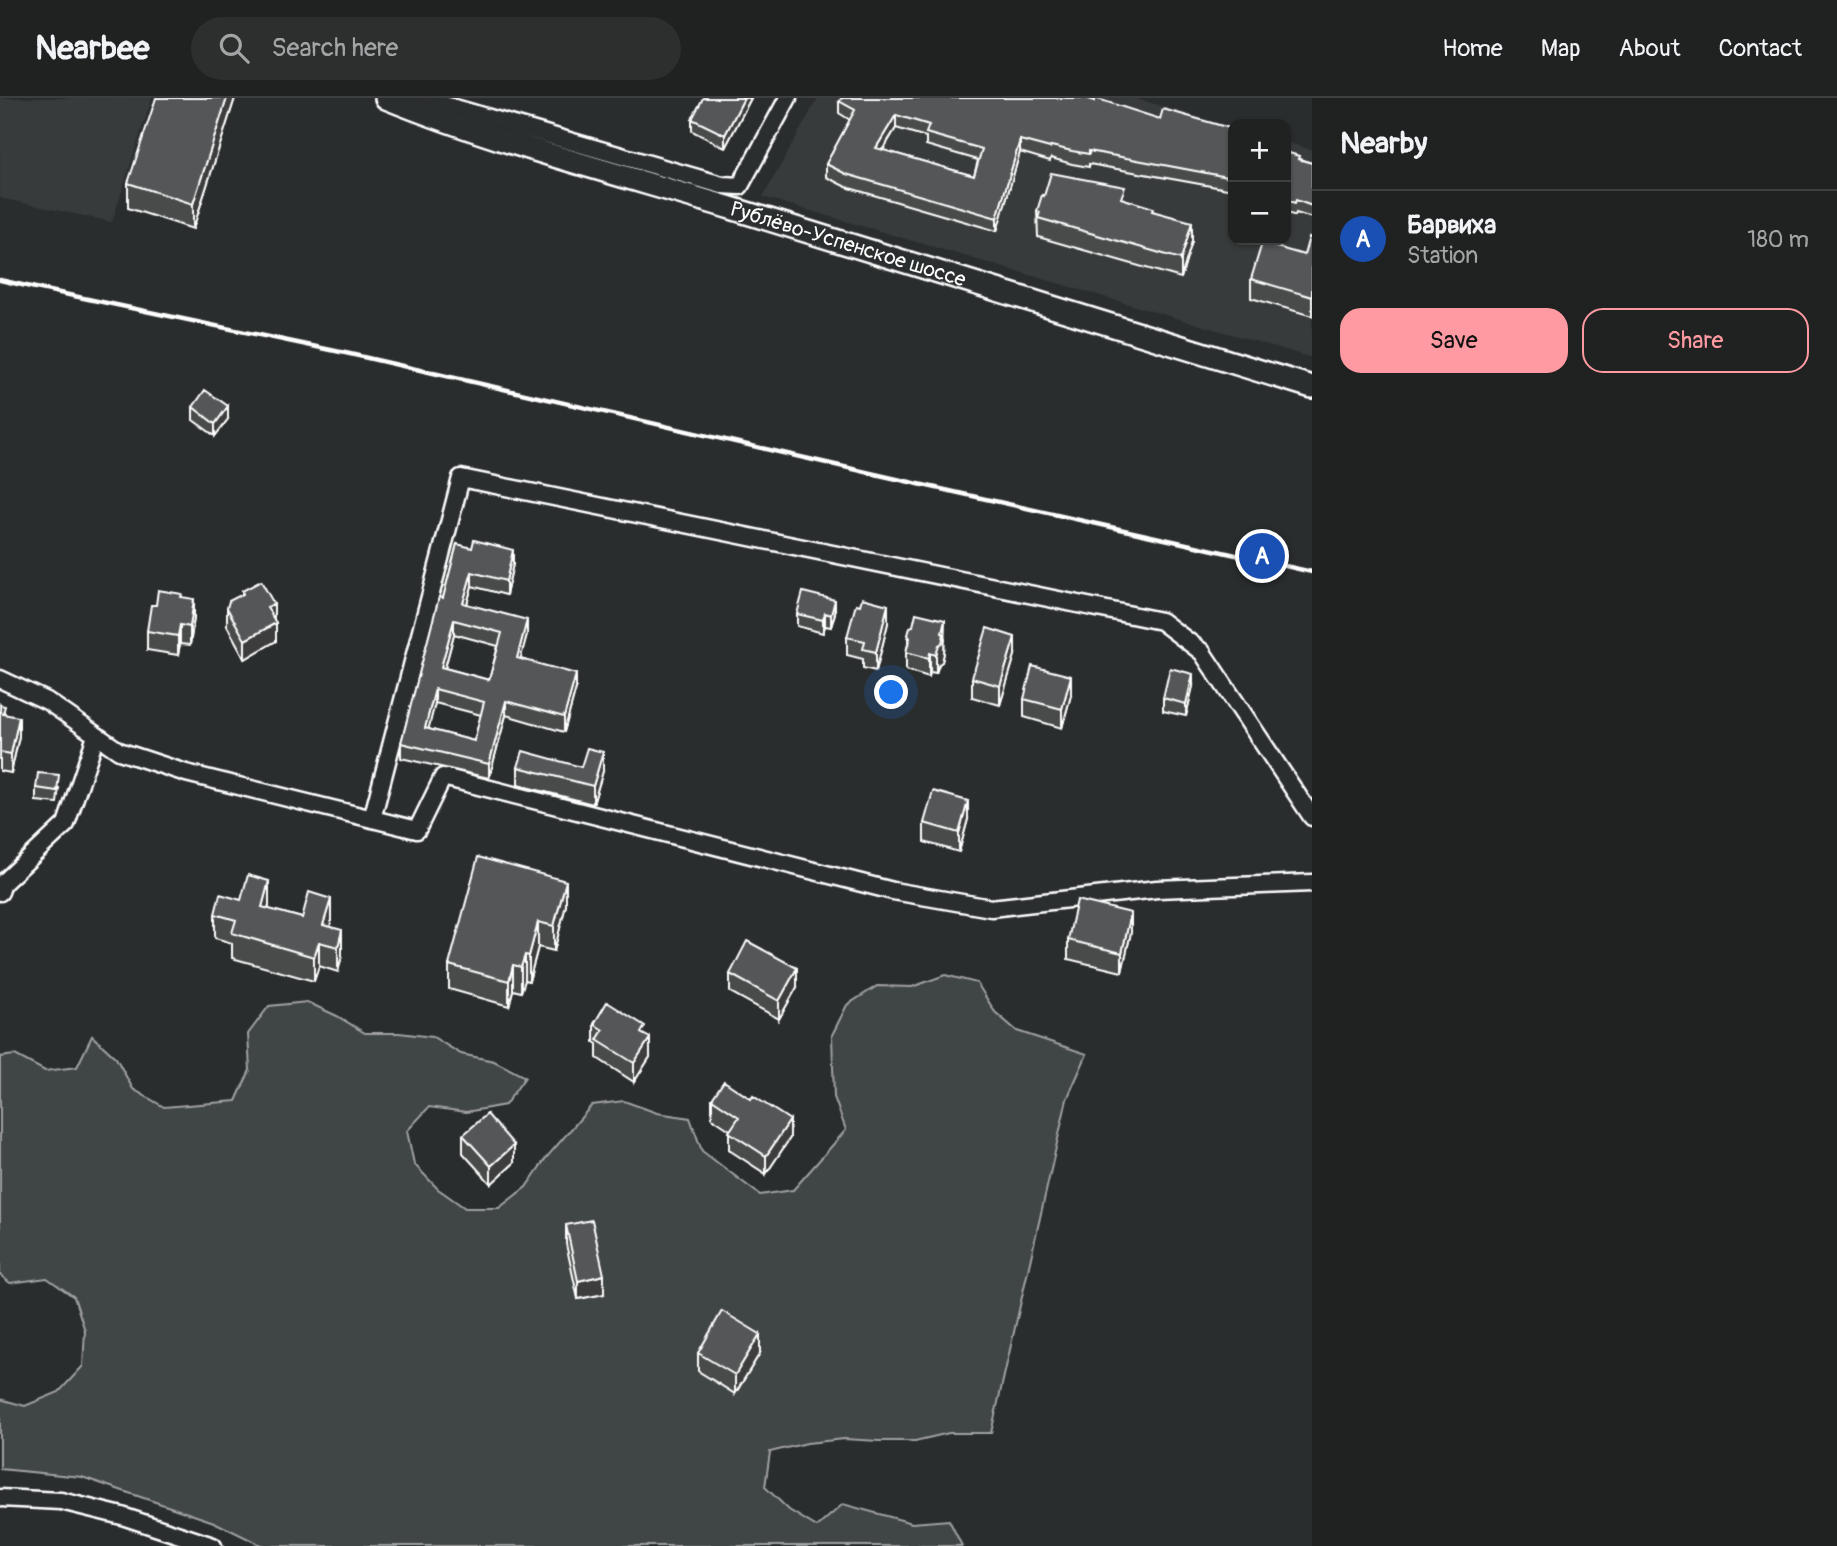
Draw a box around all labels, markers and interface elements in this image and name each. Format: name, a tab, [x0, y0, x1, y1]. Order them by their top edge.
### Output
search box	[191, 17, 681, 80]
text: Nearbee	[35, 28, 149, 69]
icon: search	[215, 29, 253, 67]
text: Search here	[271, 32, 398, 64]
text: Home	[1442, 34, 1503, 63]
text: Map	[1541, 34, 1581, 63]
text: About	[1619, 34, 1681, 63]
text: Contact	[1719, 34, 1802, 63]
map controls	[1228, 119, 1291, 245]
button: +	[1228, 119, 1291, 182]
text: Nearby	[1340, 125, 1427, 162]
button: −	[1228, 182, 1291, 245]
street label: Рублёво-Успенское шоссе	[727, 196, 970, 294]
text: Барвиха	[1407, 209, 1496, 241]
text: A	[1356, 225, 1370, 254]
text: 180 m	[1747, 225, 1809, 254]
text: Station	[1407, 241, 1478, 270]
button: Save	[1340, 308, 1568, 373]
button: Share	[1582, 308, 1809, 373]
pin: A	[1239, 530, 1285, 582]
your location	[874, 675, 908, 709]

